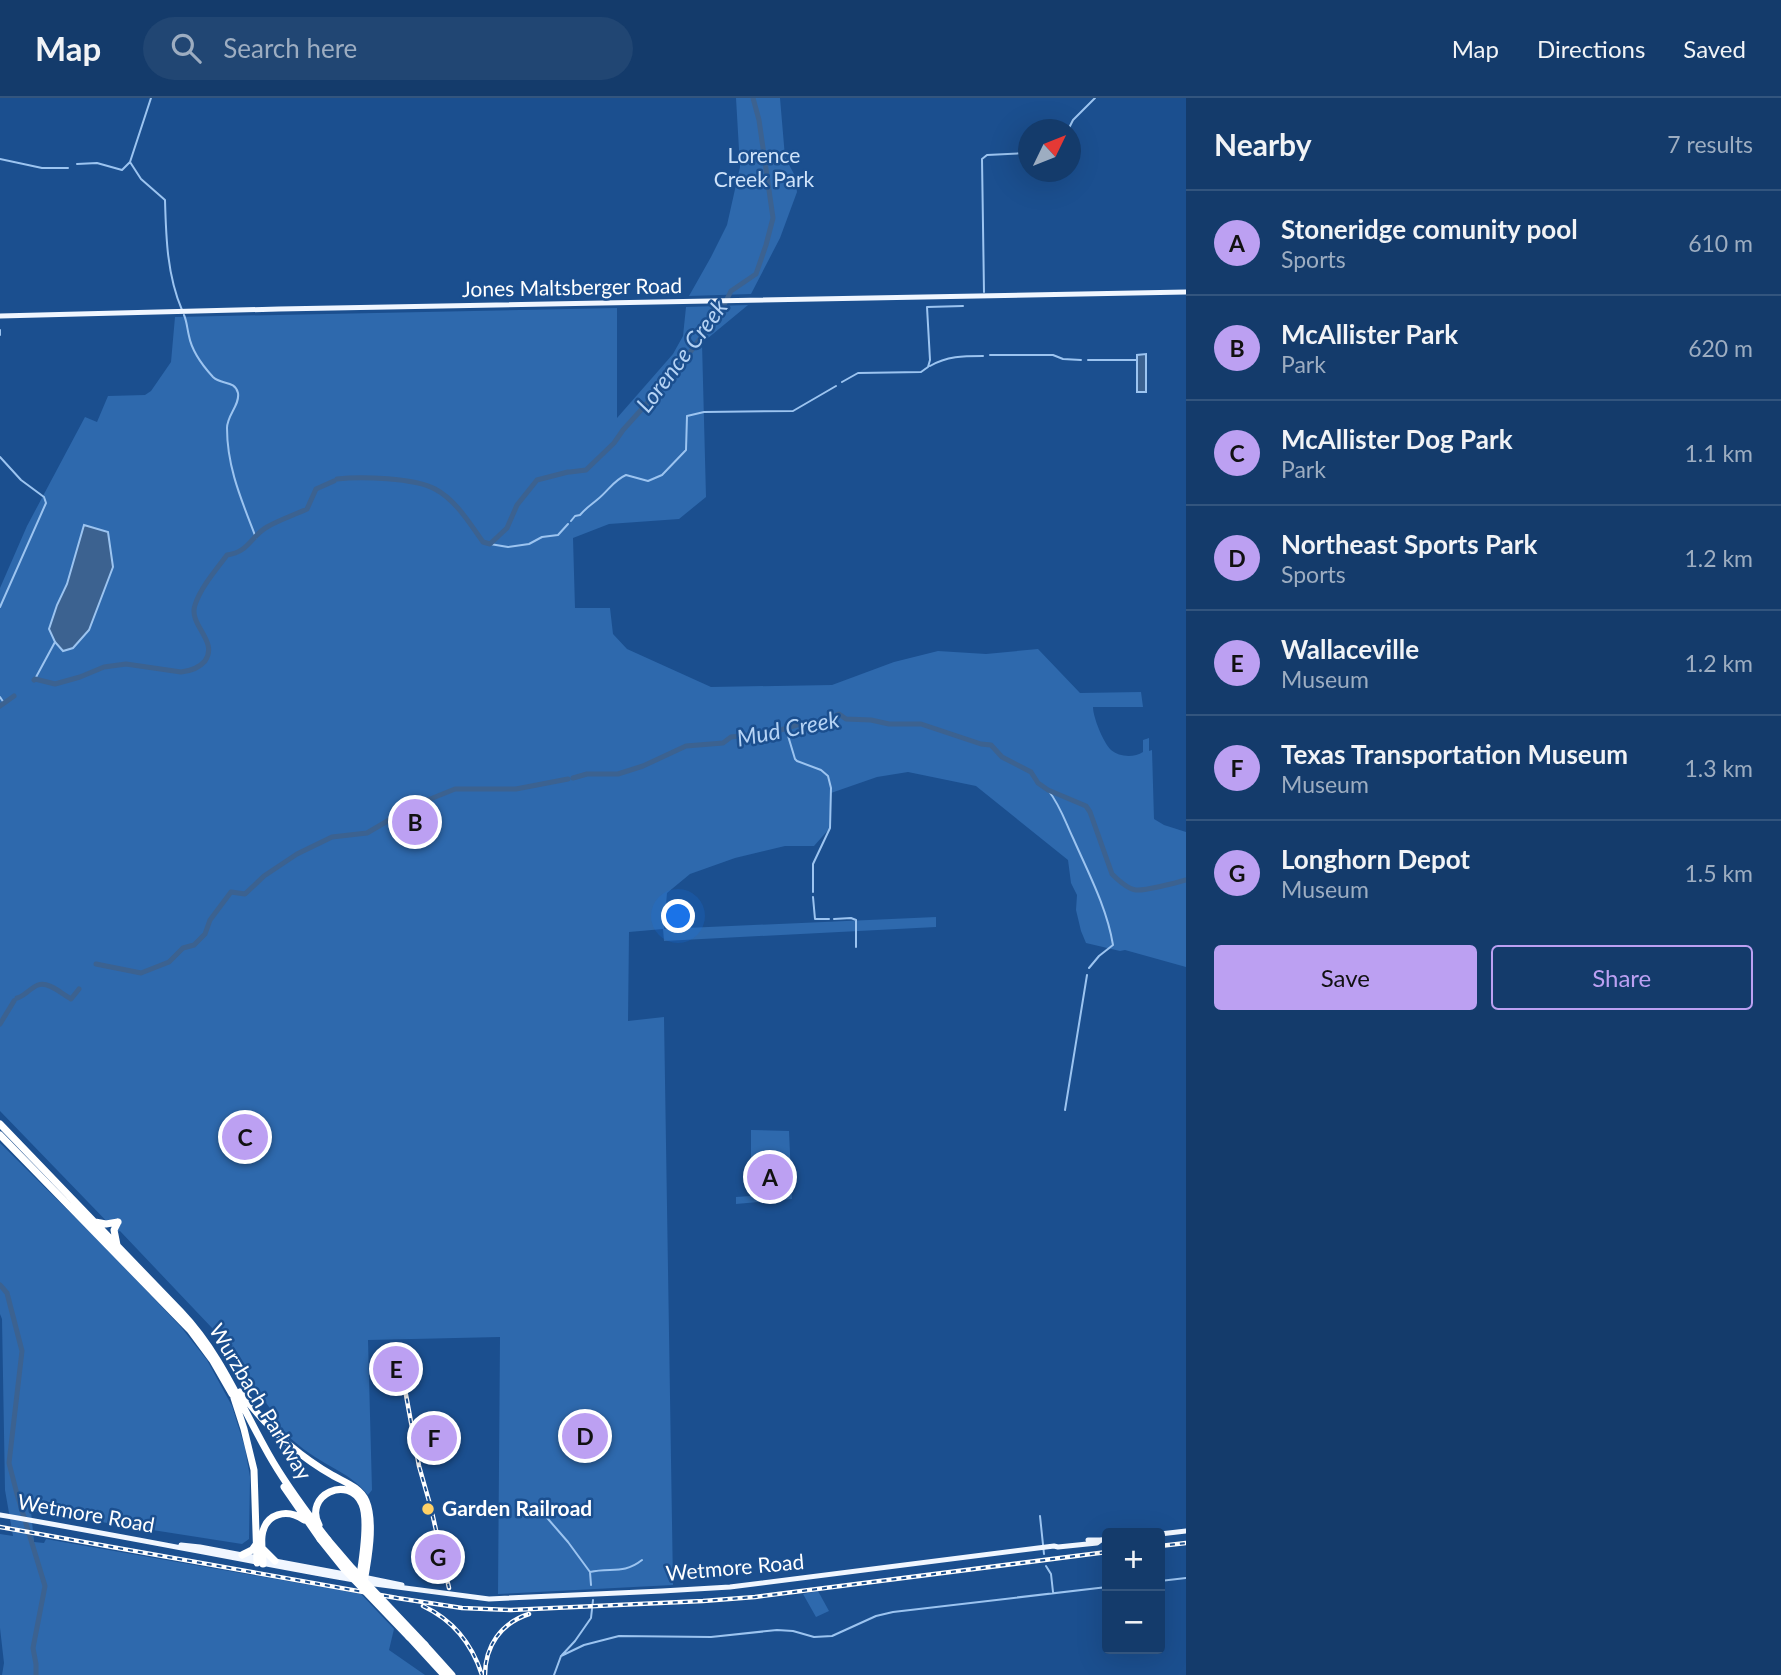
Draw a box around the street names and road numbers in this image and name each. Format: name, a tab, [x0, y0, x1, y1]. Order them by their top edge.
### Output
street label: Jones Maltsberger Road	[462, 272, 682, 301]
street label: Wurzbach Parkway	[205, 1319, 318, 1484]
street label: Wetmore Road	[16, 1488, 157, 1537]
street label: Wetmore Road	[665, 1548, 805, 1585]

